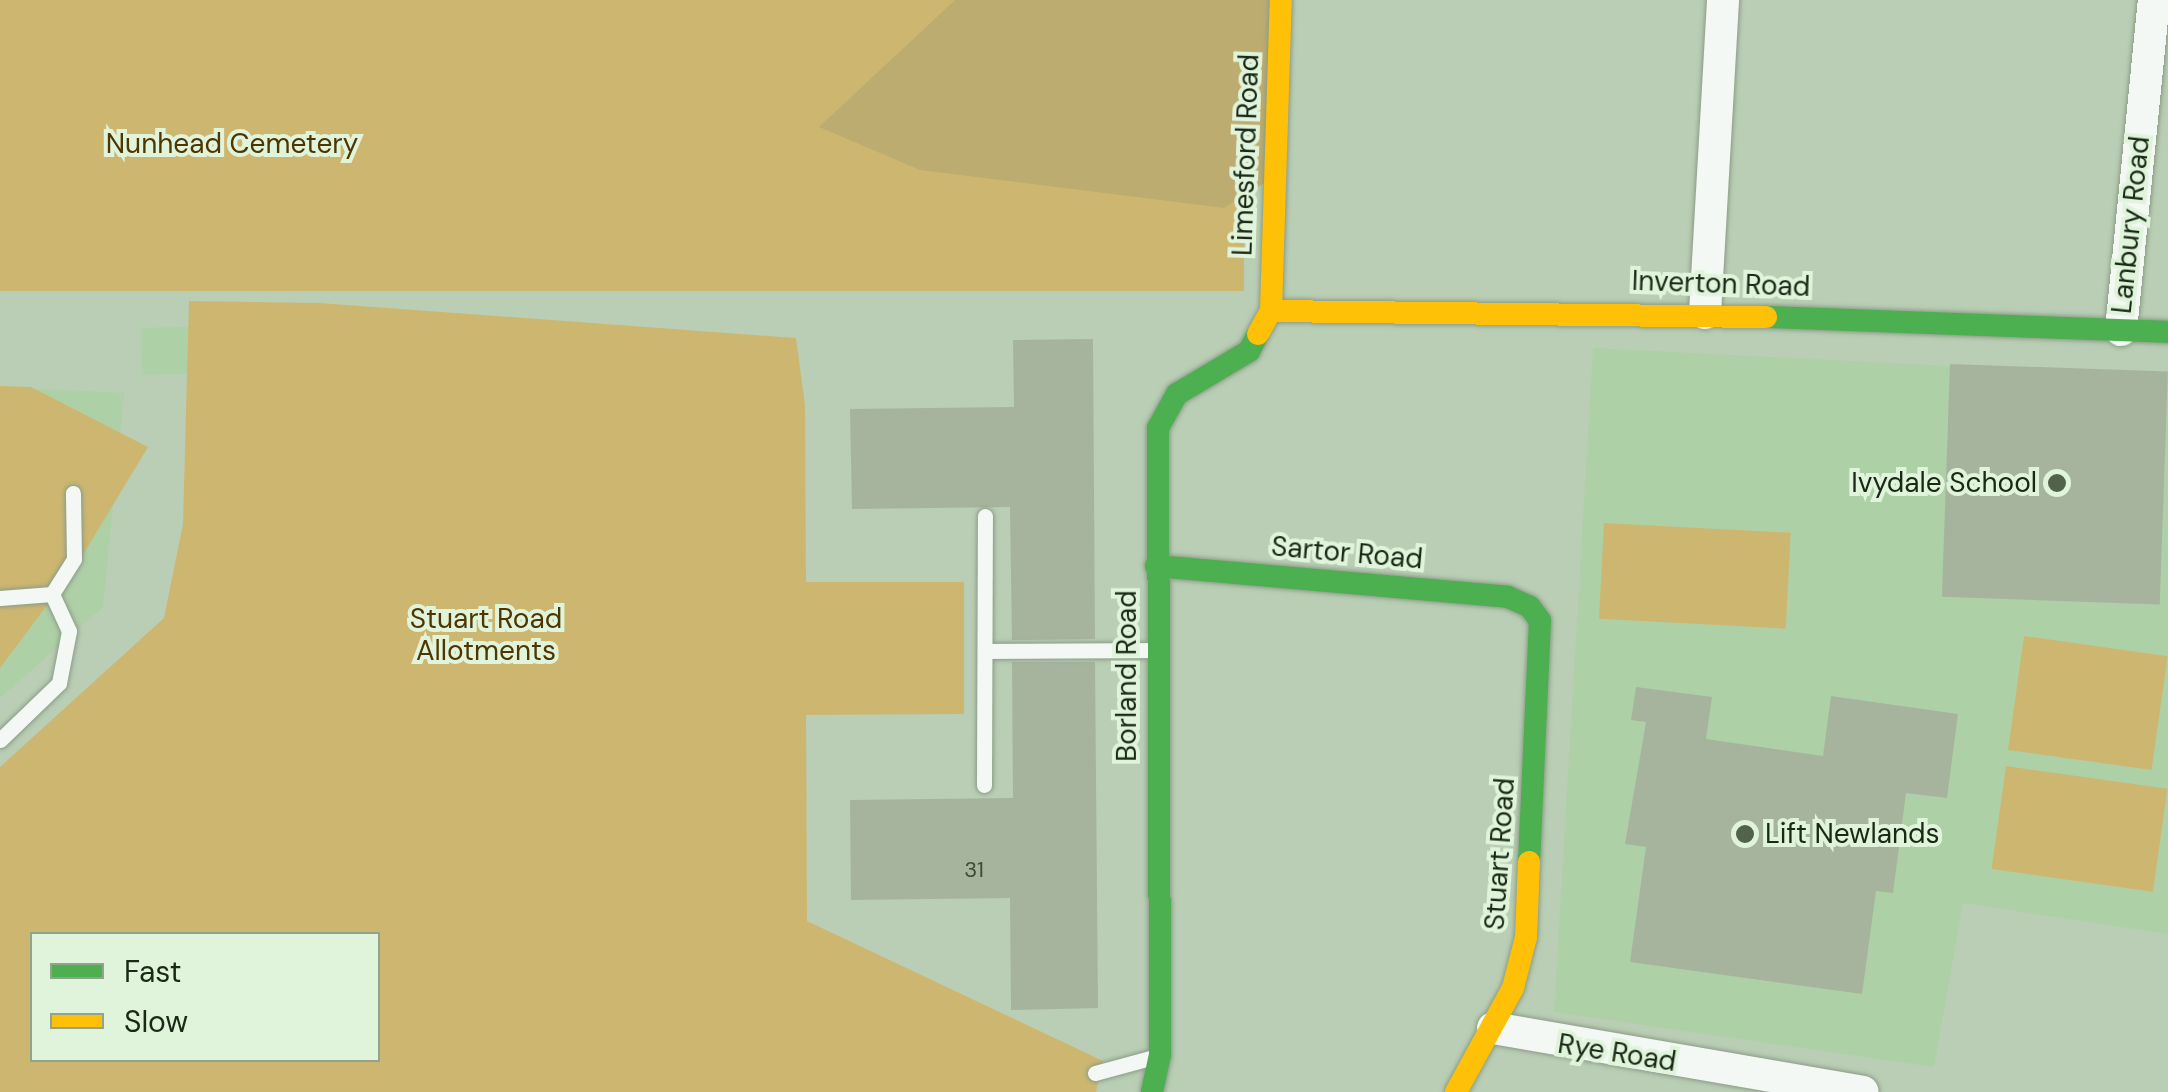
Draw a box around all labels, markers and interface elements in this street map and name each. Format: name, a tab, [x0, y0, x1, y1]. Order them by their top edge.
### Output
street label: Limesford Road	[1226, 53, 1266, 257]
park label: Nunhead Cemetery	[106, 127, 358, 161]
street label: Lanbury Road	[2105, 135, 2157, 315]
street label: Inverton Road	[1631, 264, 1811, 304]
place label: Ivydale School	[1851, 466, 2037, 500]
marker: Ivydale School	[2046, 472, 2068, 494]
street label: Sartor Road	[1270, 530, 1424, 576]
street label: Borland Road	[1110, 590, 1144, 762]
park label: Stuart Road Allotments	[410, 602, 562, 668]
street label: Stuart Road	[1478, 777, 1522, 931]
place label: Lift Newlands	[1765, 817, 1940, 851]
marker: Lift Newlands	[1734, 823, 1756, 845]
house number: 31	[964, 857, 984, 883]
legend	[30, 932, 380, 1062]
text: Fast	[124, 952, 182, 991]
text: Slow	[124, 1002, 188, 1041]
street label: Rye Road	[1555, 1027, 1679, 1079]

